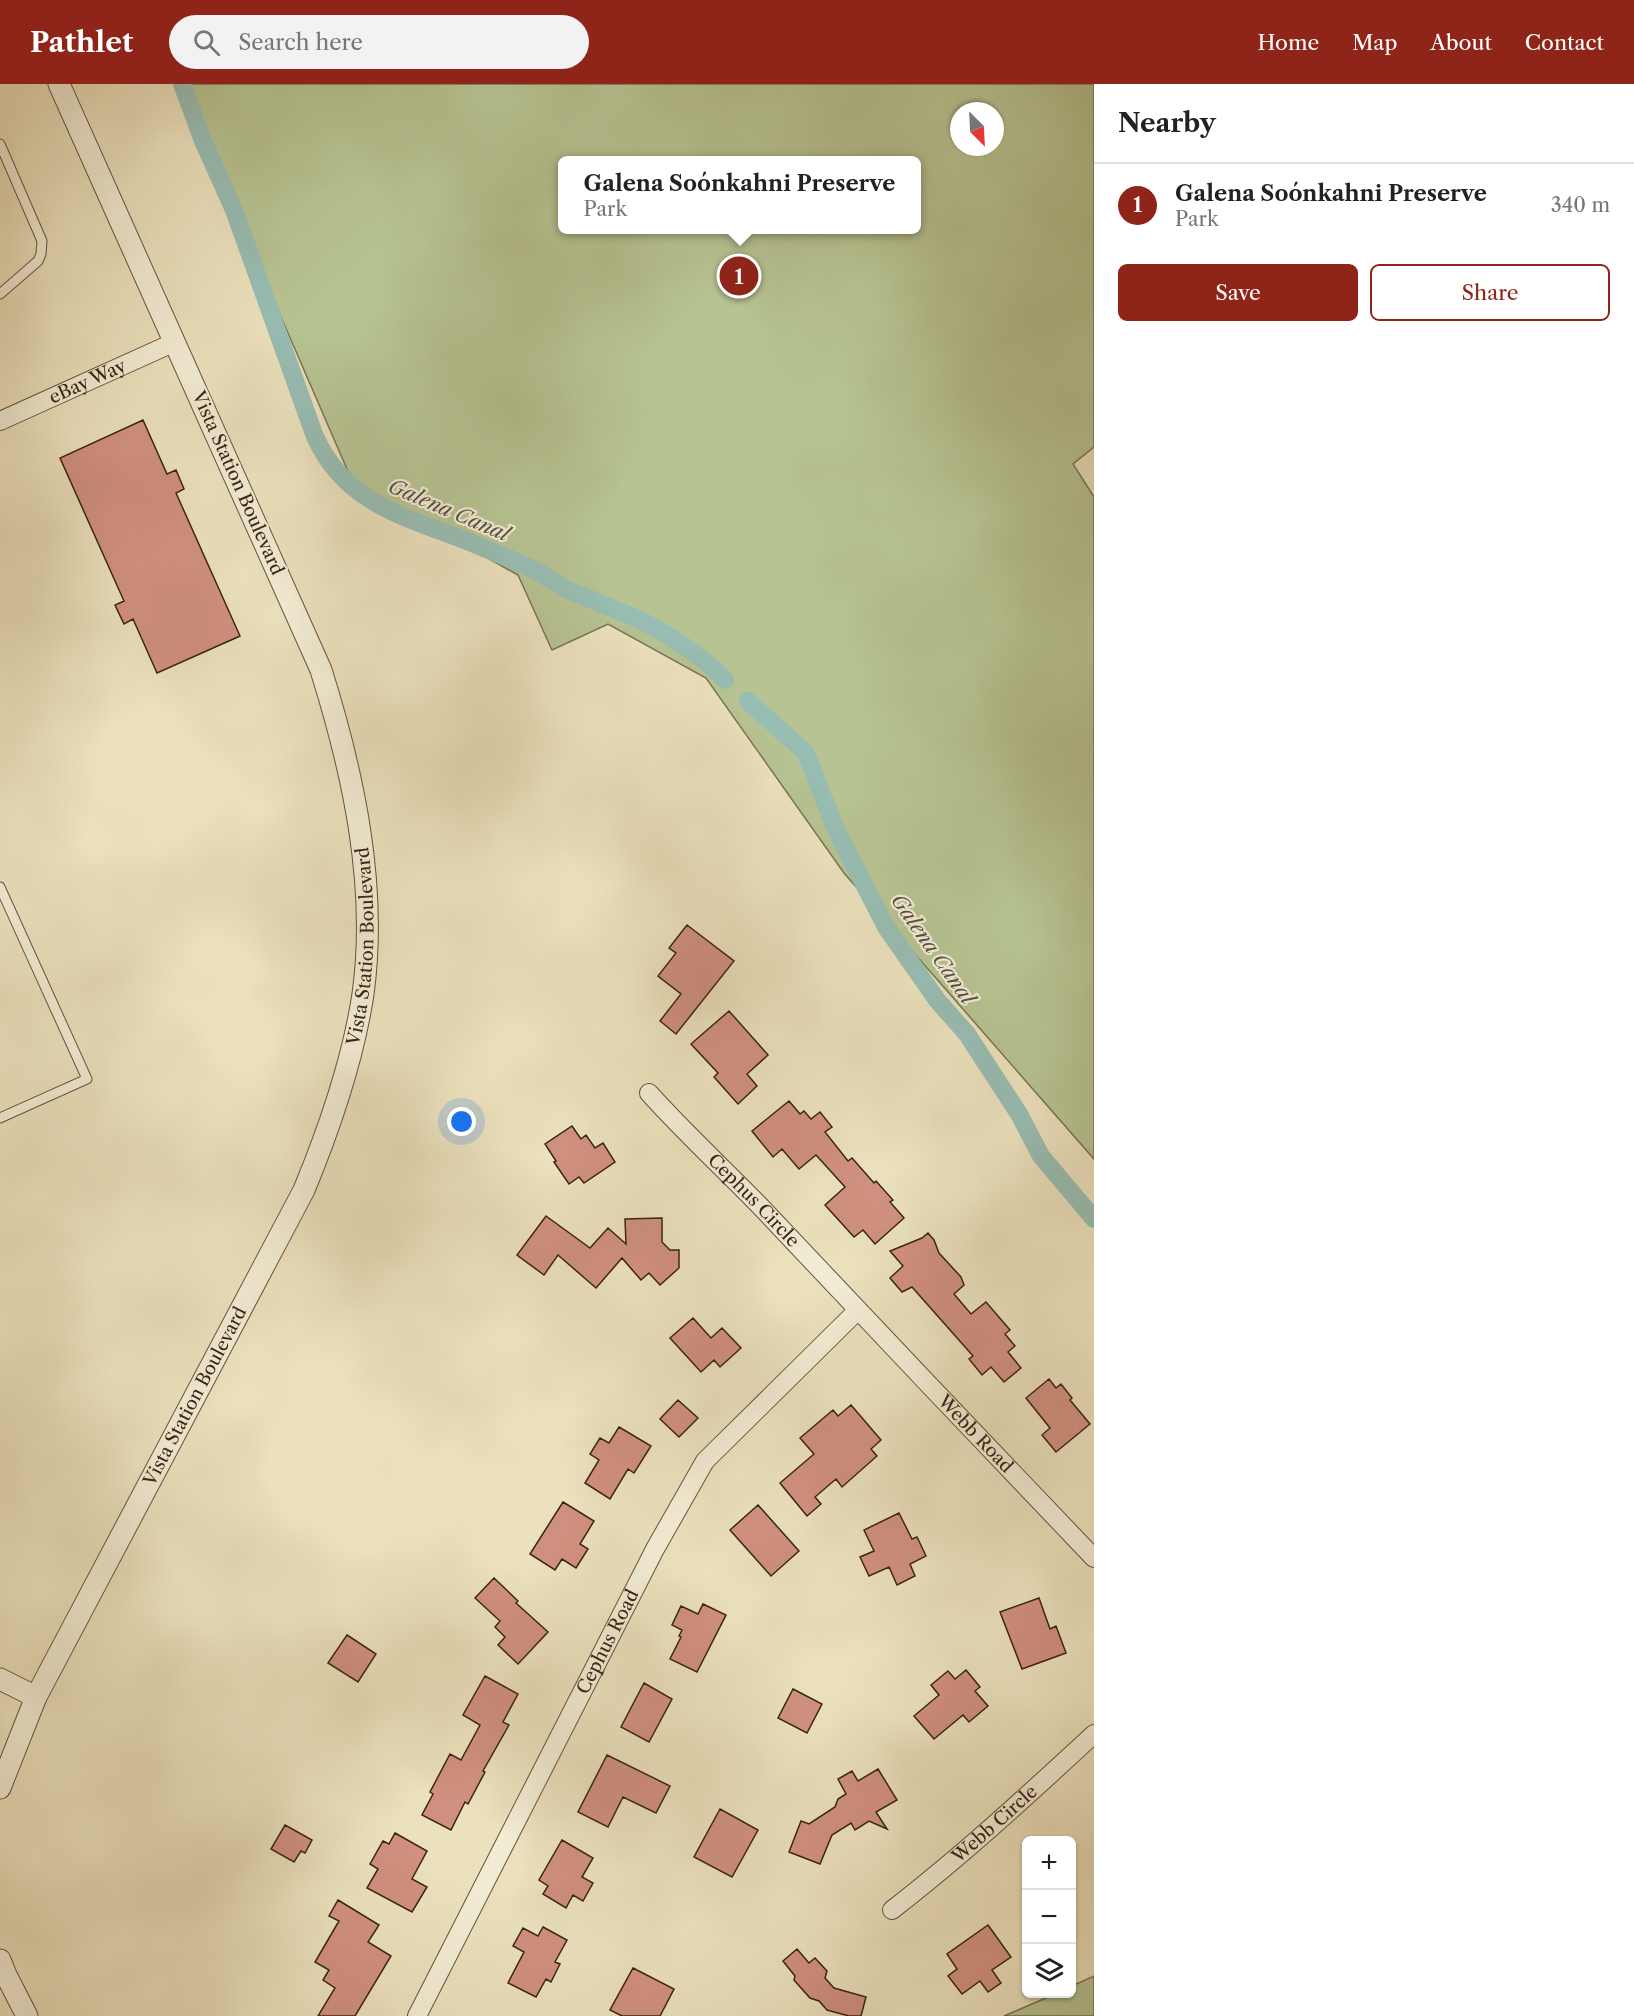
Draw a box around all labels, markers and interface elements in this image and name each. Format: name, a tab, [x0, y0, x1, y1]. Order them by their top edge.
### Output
search box	[169, 15, 589, 69]
text: Pathlet	[30, 25, 133, 59]
icon: search	[190, 26, 223, 59]
text: Search here	[238, 29, 363, 56]
text: Home	[1258, 30, 1319, 55]
text: Map	[1352, 30, 1397, 55]
text: About	[1430, 30, 1492, 55]
text: Contact	[1525, 30, 1604, 55]
north arrow	[950, 102, 1004, 156]
text: Nearby	[1118, 107, 1216, 139]
popup	[558, 156, 921, 234]
text: Galena Soónkahni Preserve	[584, 170, 895, 197]
text: Galena Soónkahni Preserve	[1175, 180, 1487, 207]
text: 1	[1133, 193, 1142, 217]
text: 340 m	[1551, 193, 1610, 217]
text: Park	[584, 197, 627, 221]
text: Park	[1175, 207, 1218, 231]
pin: 1	[720, 254, 758, 298]
button: Save	[1118, 264, 1358, 321]
button: Share	[1370, 264, 1610, 321]
street label: eBay Way	[45, 354, 130, 408]
street label: Vista Station Boulevard	[187, 387, 289, 578]
water label: Galena Canal	[385, 474, 516, 547]
street label: Vista Station Boulevard	[342, 846, 378, 1049]
water label: Galena Canal	[886, 889, 981, 1011]
your location	[447, 1107, 476, 1136]
street label: Cephus Circle	[703, 1149, 804, 1252]
street label: Vista Station Boulevard	[138, 1303, 251, 1490]
street label: Webb Road	[933, 1389, 1018, 1477]
street label: Cephus Road	[572, 1586, 644, 1698]
street label: Webb Circle	[947, 1781, 1042, 1868]
map controls	[1022, 1836, 1076, 1998]
button: +	[1022, 1836, 1076, 1890]
button: −	[1022, 1890, 1076, 1944]
button: layers	[1022, 1944, 1076, 1998]

